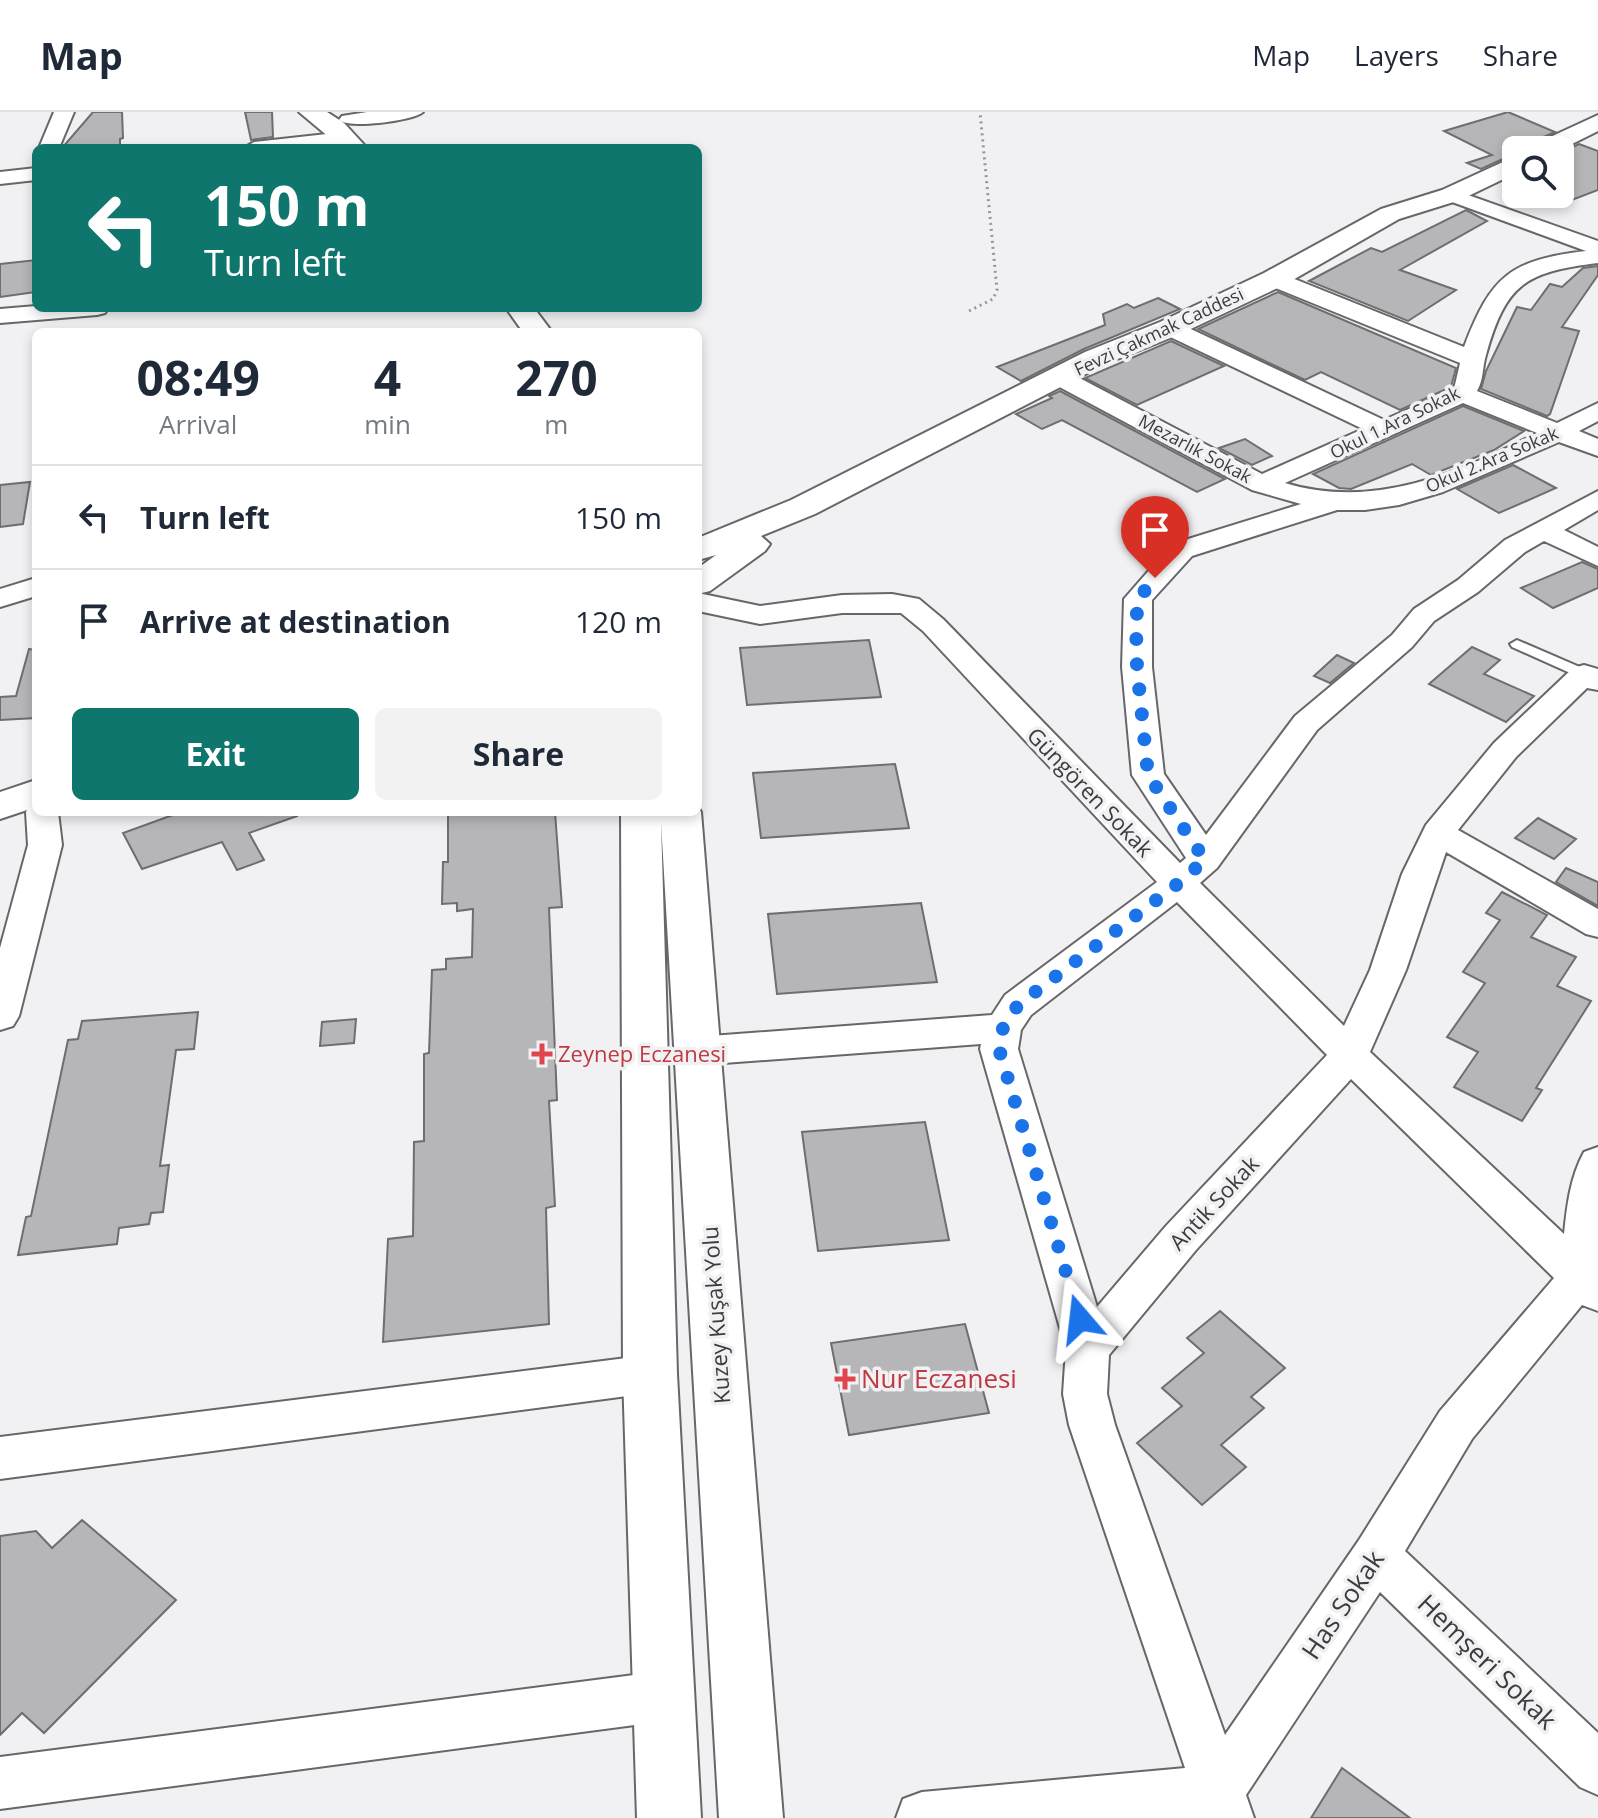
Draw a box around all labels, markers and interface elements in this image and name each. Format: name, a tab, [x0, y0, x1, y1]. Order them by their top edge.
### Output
text: Map	[40, 29, 123, 81]
text: Map	[1252, 36, 1310, 74]
text: Layers	[1354, 36, 1439, 74]
text: Share	[1483, 36, 1558, 74]
map controls	[1502, 136, 1574, 208]
button: search	[1502, 136, 1574, 208]
text: 150 m	[204, 166, 370, 242]
icon: left	[72, 176, 176, 280]
text: Turn left	[204, 238, 346, 287]
street label: Fevzi Çakmak Caddesi	[1070, 281, 1247, 381]
text: 08:49	[136, 345, 260, 410]
text: 4	[374, 345, 401, 410]
text: 270	[515, 345, 598, 410]
street label: Okul 1.Ara Sokak	[1326, 380, 1464, 464]
text: Arrival	[159, 406, 237, 442]
text: min	[364, 406, 411, 442]
text: m	[544, 406, 568, 442]
street label: Mezarlık Sokak	[1135, 408, 1257, 488]
street label: Okul 2.Ara Sokak	[1422, 420, 1562, 498]
icon: left	[72, 495, 116, 539]
pin	[1121, 496, 1189, 578]
text: Turn left	[140, 497, 270, 538]
text: 150 m	[575, 497, 662, 538]
icon: arrive	[1133, 508, 1177, 552]
icon: arrive	[72, 599, 116, 643]
text: Arrive at destination	[140, 601, 451, 642]
text: 120 m	[575, 601, 662, 642]
button: Exit	[72, 708, 359, 800]
button: Share	[375, 708, 662, 800]
street label: Güngören Sokak	[1021, 720, 1161, 863]
place label: Zeynep Eczanesi	[558, 1038, 726, 1068]
marker: Zeynep Eczanesi	[533, 1045, 551, 1063]
street label: Antik Sokak	[1162, 1148, 1265, 1256]
street label: Kuzey Kuşak Yolu	[694, 1225, 736, 1405]
position arrow	[1038, 1277, 1122, 1361]
place label: Nur Eczanesi	[861, 1360, 1017, 1396]
marker: Nur Eczanesi	[836, 1370, 854, 1388]
street label: Has Sokak	[1292, 1543, 1392, 1666]
street label: Hemşeri Sokak	[1410, 1586, 1565, 1737]

